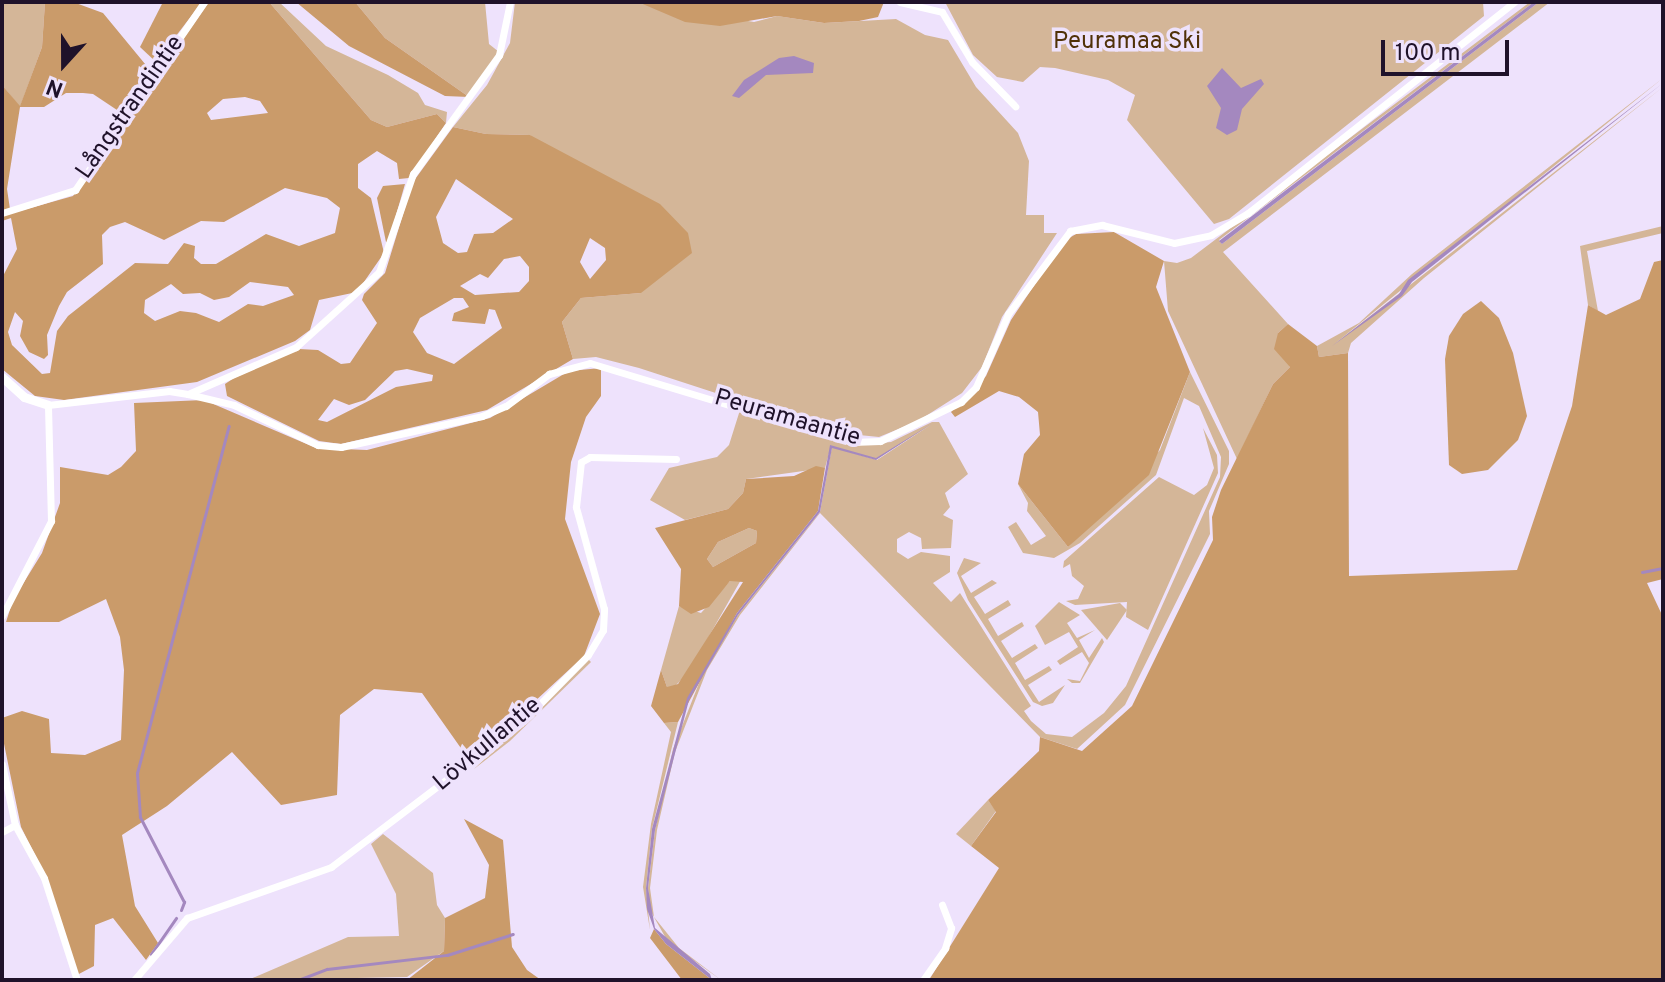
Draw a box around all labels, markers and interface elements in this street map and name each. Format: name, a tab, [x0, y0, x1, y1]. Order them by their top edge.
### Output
north arrow	[24, 24, 104, 104]
scale bar	[1385, 24, 1513, 74]
park label: Peuramaa Ski	[1053, 29, 1201, 57]
street label: Långstrandintie	[71, 31, 191, 185]
text: 100 m	[1395, 39, 1461, 69]
text: N	[43, 71, 67, 102]
street label: Peuramaantie	[711, 384, 863, 454]
street label: Lövkullantie	[429, 692, 547, 798]

